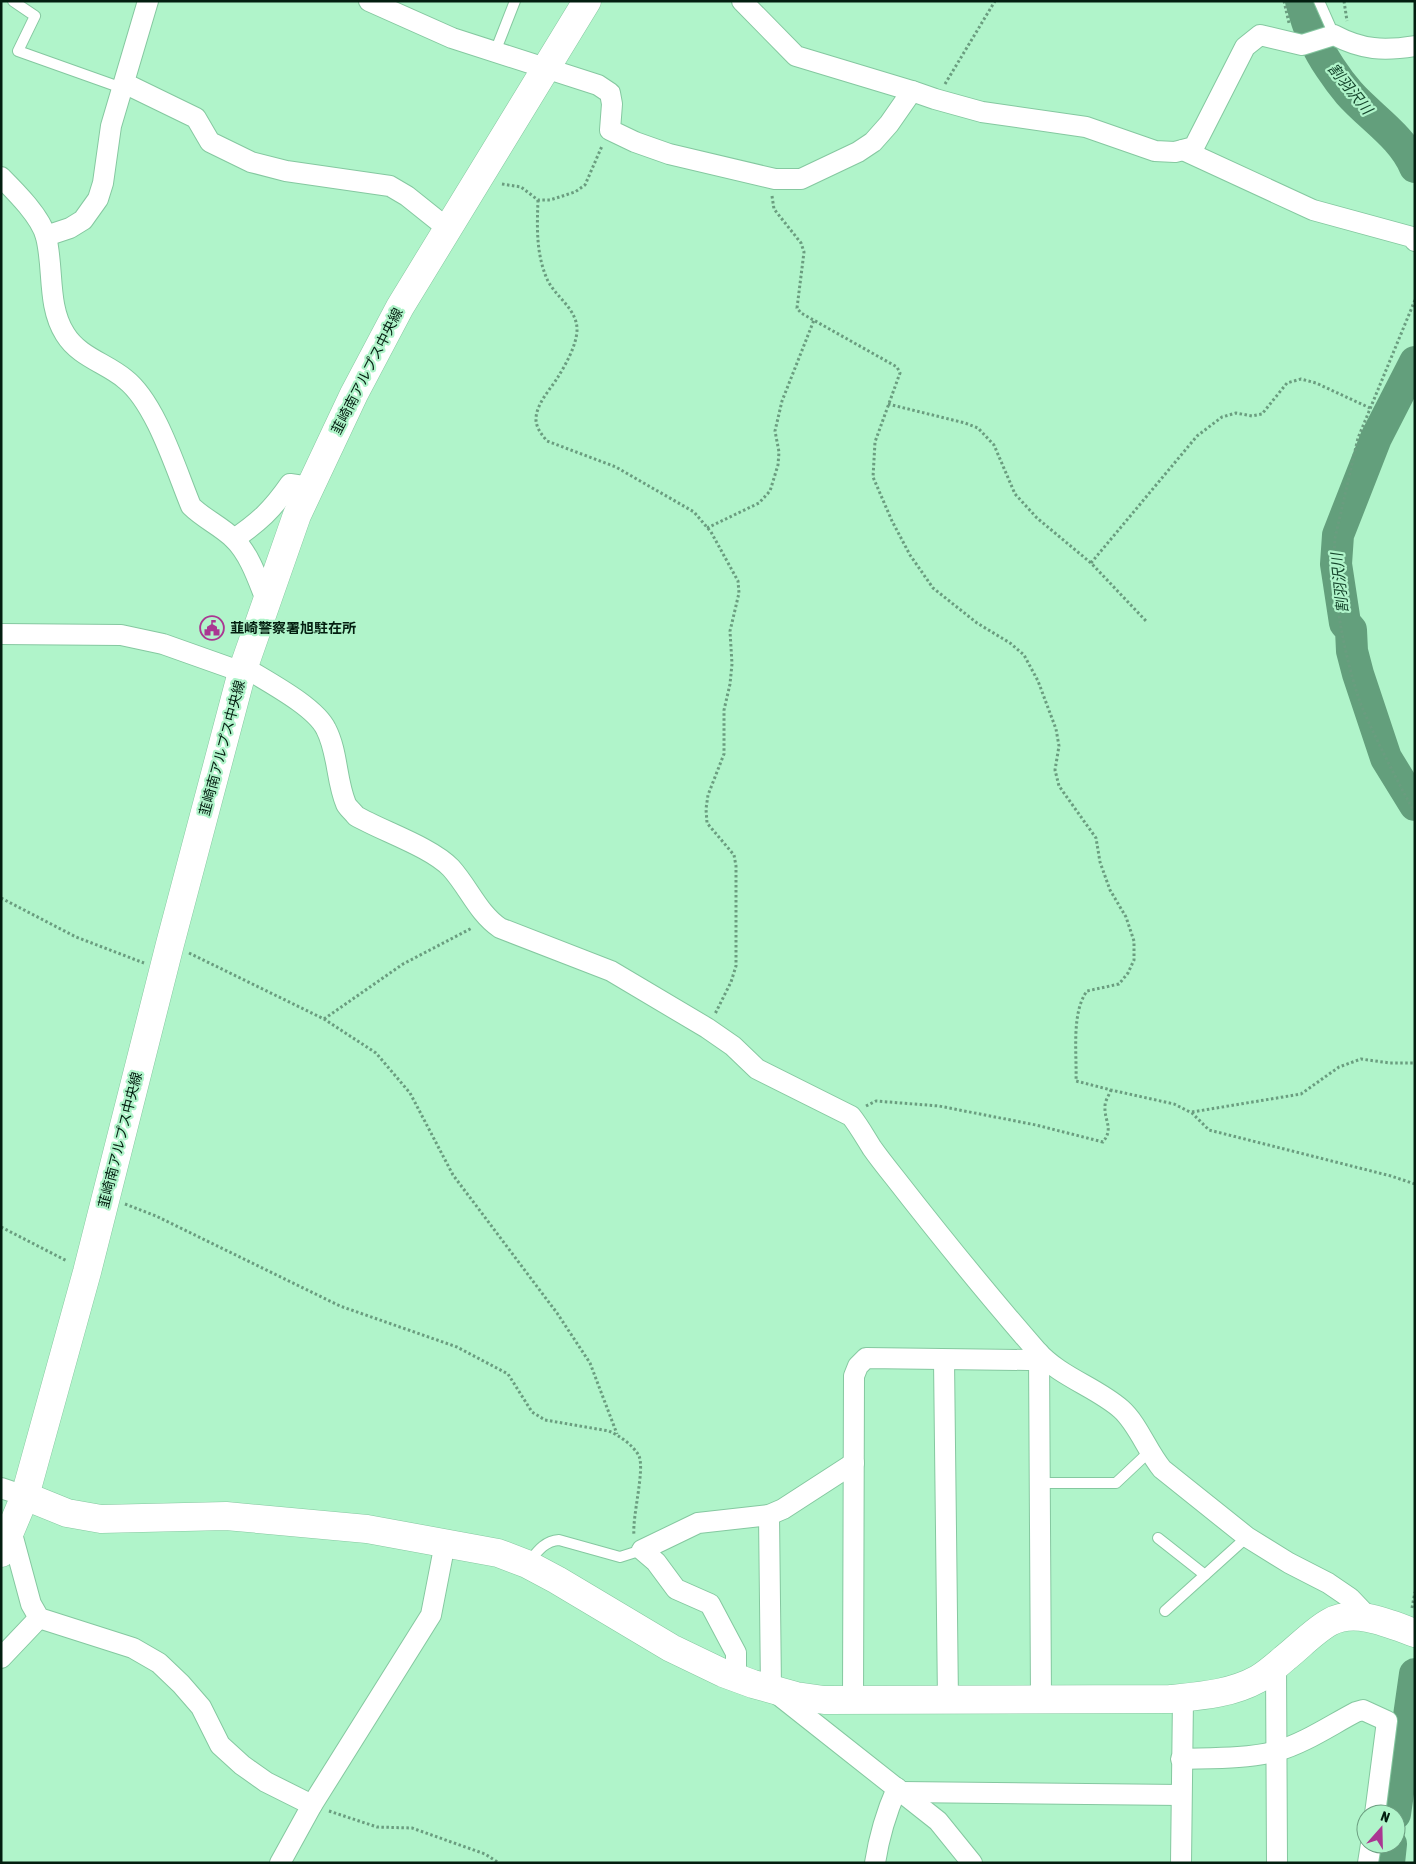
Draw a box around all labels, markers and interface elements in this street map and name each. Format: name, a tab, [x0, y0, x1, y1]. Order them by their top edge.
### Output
water label: 割羽沢川	[1325, 60, 1377, 119]
street label: 韮崎南アルプス中央線	[328, 305, 406, 437]
water label: 割羽沢川	[1328, 550, 1351, 614]
public building icon: 韮崎警察署旭駐在所	[199, 615, 225, 641]
place label: 韮崎警察署旭駐在所	[230, 620, 356, 636]
street label: 韮崎南アルプス中央線	[196, 678, 248, 818]
street label: 韮崎南アルプス中央線	[95, 1070, 145, 1210]
north arrow	[1356, 1804, 1406, 1854]
text: N	[1379, 1808, 1392, 1826]

